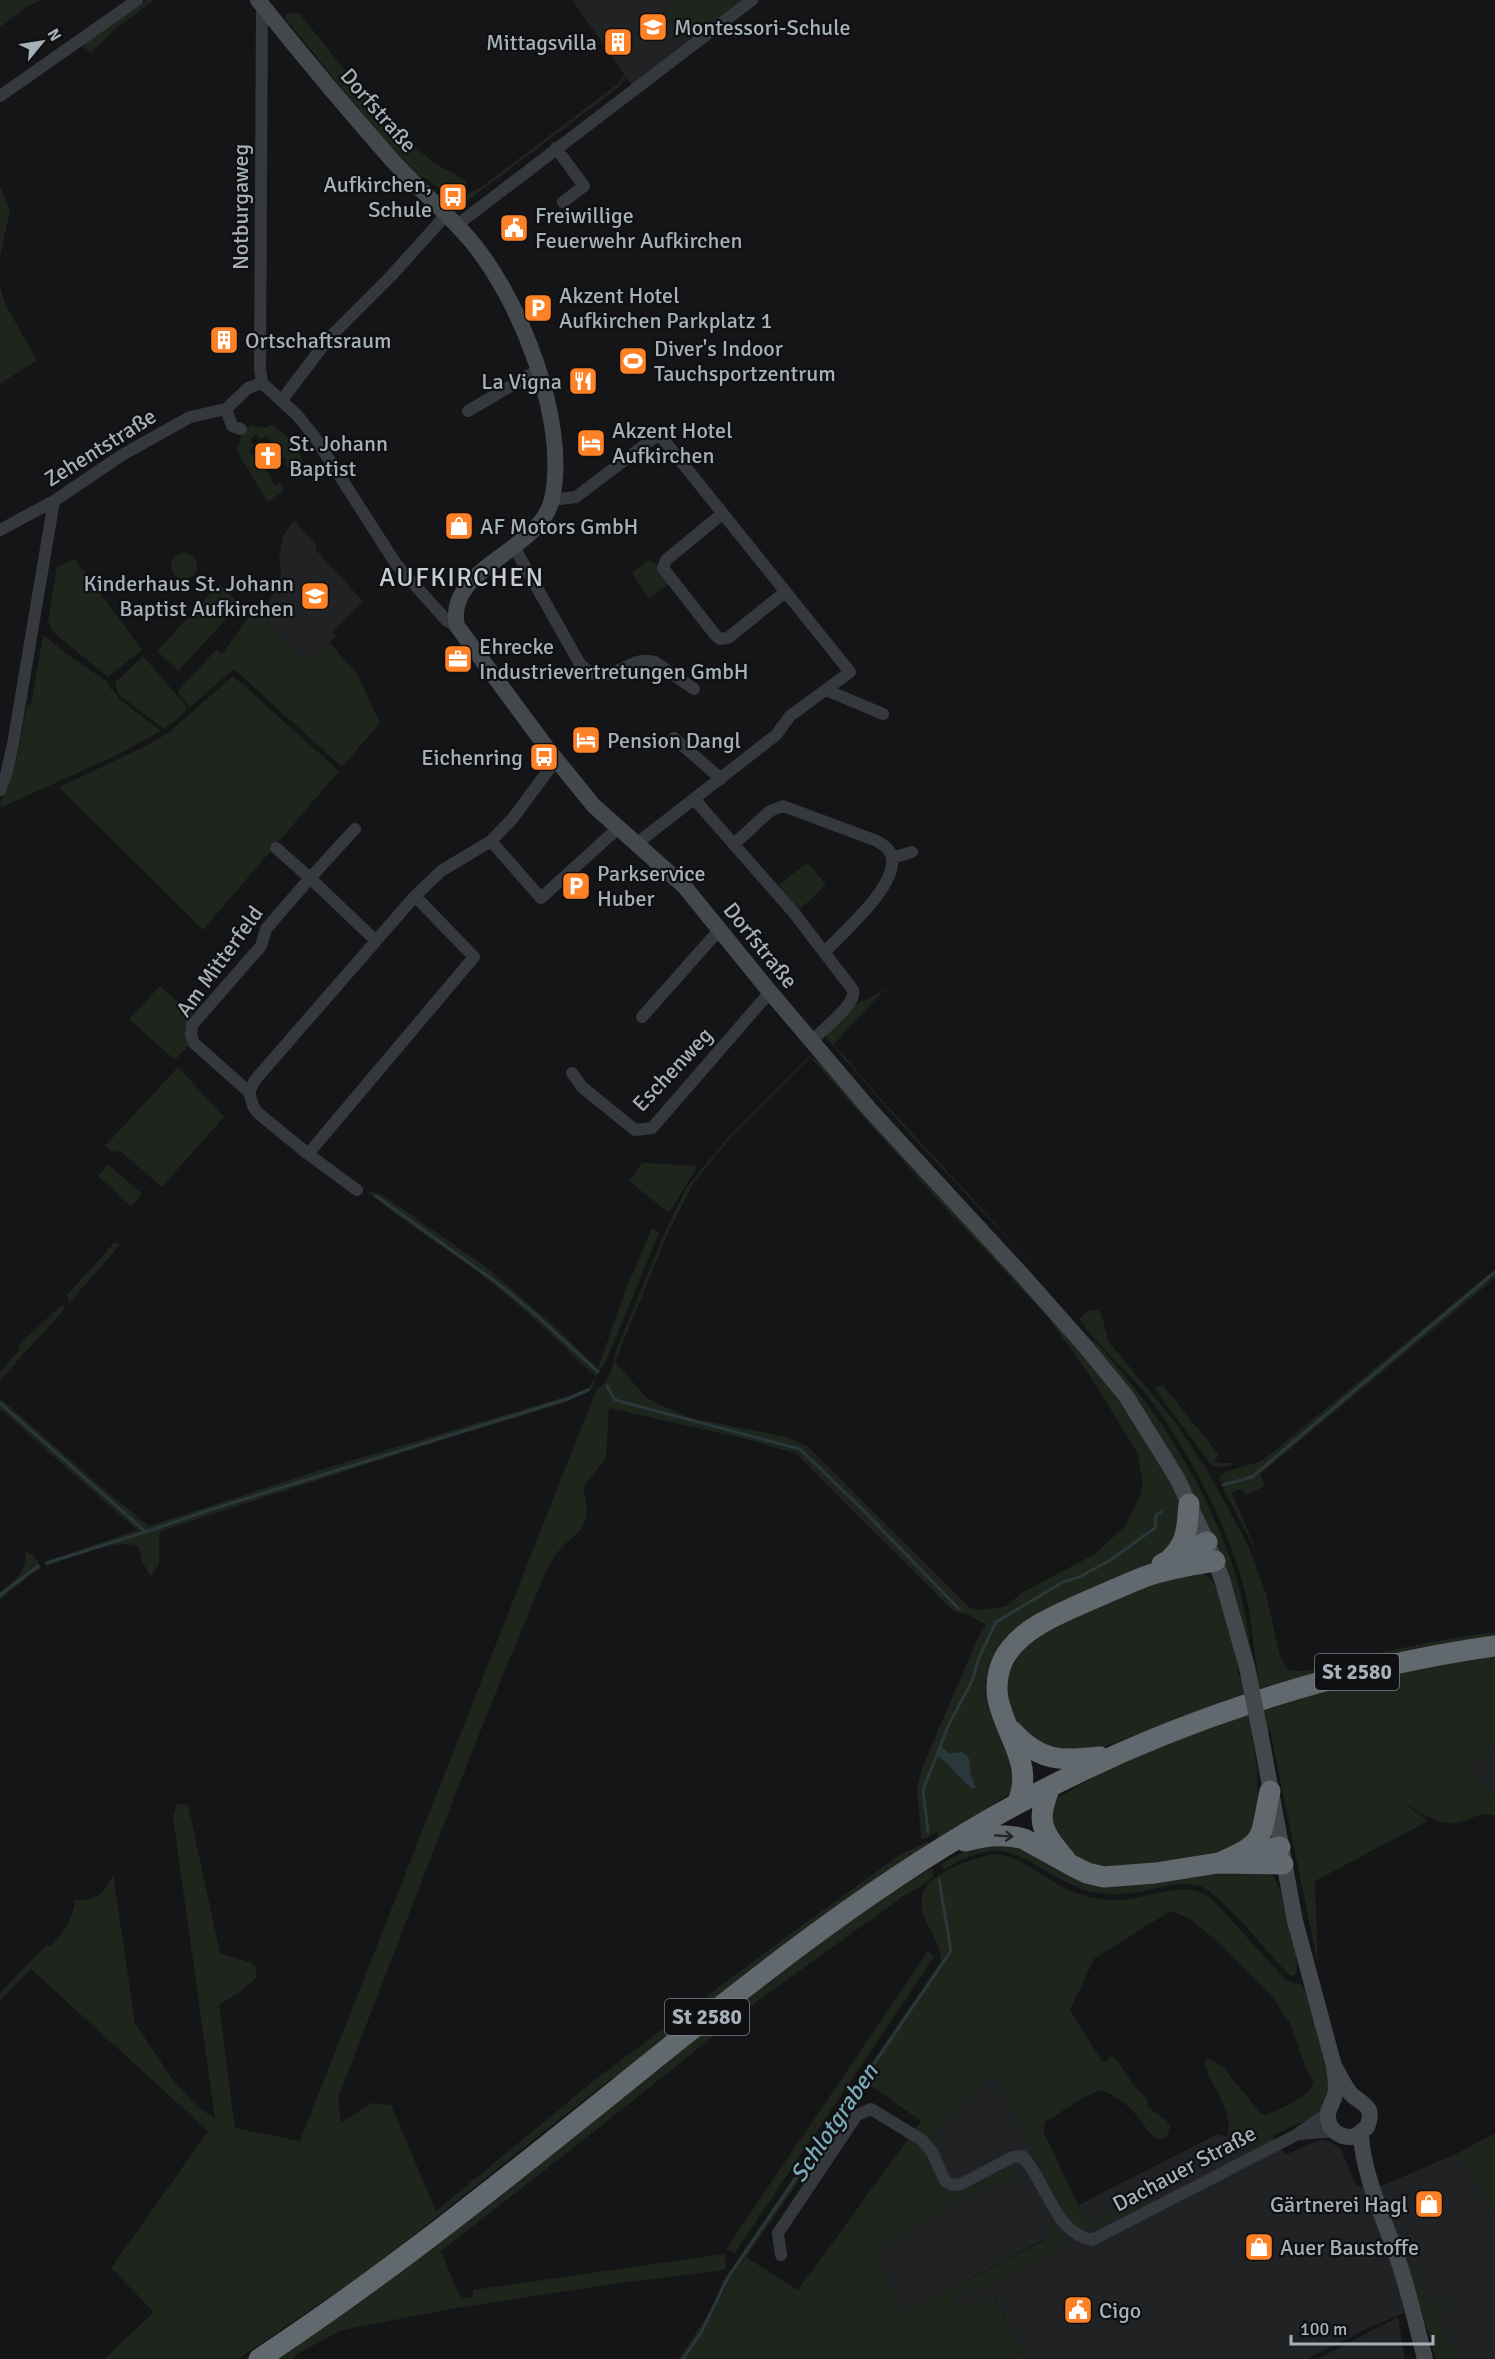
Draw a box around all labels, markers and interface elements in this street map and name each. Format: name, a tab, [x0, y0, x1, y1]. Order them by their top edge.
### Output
school or university icon: Montessori-Schule	[637, 11, 669, 43]
north arrow	[12, 12, 72, 72]
place label: Montessori-Schule	[674, 14, 850, 41]
text: N	[43, 25, 66, 45]
building icon: Mittagsvilla	[602, 26, 634, 58]
place label: Mittagsvilla	[486, 29, 597, 56]
street label: Dorfstraße	[335, 63, 423, 158]
street label: Notburgaweg	[227, 144, 254, 270]
place label: Aufkirchen, Schule	[324, 171, 432, 223]
bus stop icon: Aufkirchen, Schule	[437, 181, 469, 213]
place label: Freiwillige Feuerwehr Aufkirchen	[535, 202, 742, 254]
public building icon: Freiwillige Feuerwehr Aufkirchen	[498, 212, 530, 244]
place label: Akzent Hotel Aufkirchen Parkplatz 1	[559, 282, 772, 334]
parking icon: Akzent Hotel Aufkirchen Parkplatz 1	[522, 292, 554, 324]
building icon: Ortschaftsraum	[208, 324, 240, 356]
place label: Ortschaftsraum	[245, 327, 392, 354]
place label: Diver's Indoor Tauchsportzentrum	[654, 335, 836, 387]
sports icon: Diver's Indoor Tauchsportzentrum	[617, 345, 649, 377]
restaurant icon: La Vigna	[567, 365, 599, 397]
place label: La Vigna	[481, 368, 562, 395]
street label: Zehentstraße	[39, 402, 161, 492]
place label: Akzent Hotel Aufkirchen	[612, 417, 733, 469]
hotel icon: Akzent Hotel Aufkirchen	[575, 427, 607, 459]
place label: St. Johann Baptist	[289, 430, 388, 482]
church icon: St. Johann Baptist	[252, 440, 284, 472]
shop icon: AF Motors GmbH	[443, 510, 475, 542]
place label: AF Motors GmbH	[480, 513, 638, 540]
district label: AUFKIRCHEN	[379, 562, 545, 594]
place label: Kinderhaus St. Johann Baptist Aufkirchen	[84, 570, 294, 622]
school or university icon: Kinderhaus St. Johann Baptist Aufkirchen	[299, 580, 331, 612]
place label: Ehrecke Industrievertretungen GmbH	[479, 633, 749, 685]
office icon: Ehrecke Industrievertretungen GmbH	[442, 643, 474, 675]
hotel icon: Pension Dangl	[570, 724, 602, 756]
place label: Pension Dangl	[607, 727, 741, 754]
bus stop icon: Eichenring	[528, 741, 560, 773]
place label: Eichenring	[421, 744, 523, 771]
place label: Parkservice Huber	[597, 860, 706, 912]
parking icon: Parkservice Huber	[560, 870, 592, 902]
street label: Dorfstraße	[718, 897, 804, 994]
street label: Am Mitterfeld	[170, 901, 269, 1022]
street label: Eschenweg	[627, 1022, 718, 1117]
road number: St 2580	[1315, 1654, 1399, 1690]
one-way arrow	[994, 1831, 1014, 1842]
road number: St 2580	[665, 1999, 749, 2035]
water label: Schlotgraben	[783, 2057, 885, 2188]
street label: Dachauer Straße	[1108, 2119, 1260, 2218]
shop icon: Gärtnerei Hagl	[1413, 2188, 1445, 2220]
place label: Gärtnerei Hagl	[1270, 2191, 1408, 2218]
shop icon: Auer Baustoffe	[1243, 2231, 1275, 2263]
place label: Auer Baustoffe	[1280, 2234, 1419, 2261]
public building icon: Cigo	[1062, 2294, 1094, 2326]
place label: Cigo	[1099, 2297, 1141, 2324]
scale bar	[1291, 2308, 1434, 2346]
text: 100 m	[1300, 2318, 1347, 2340]

